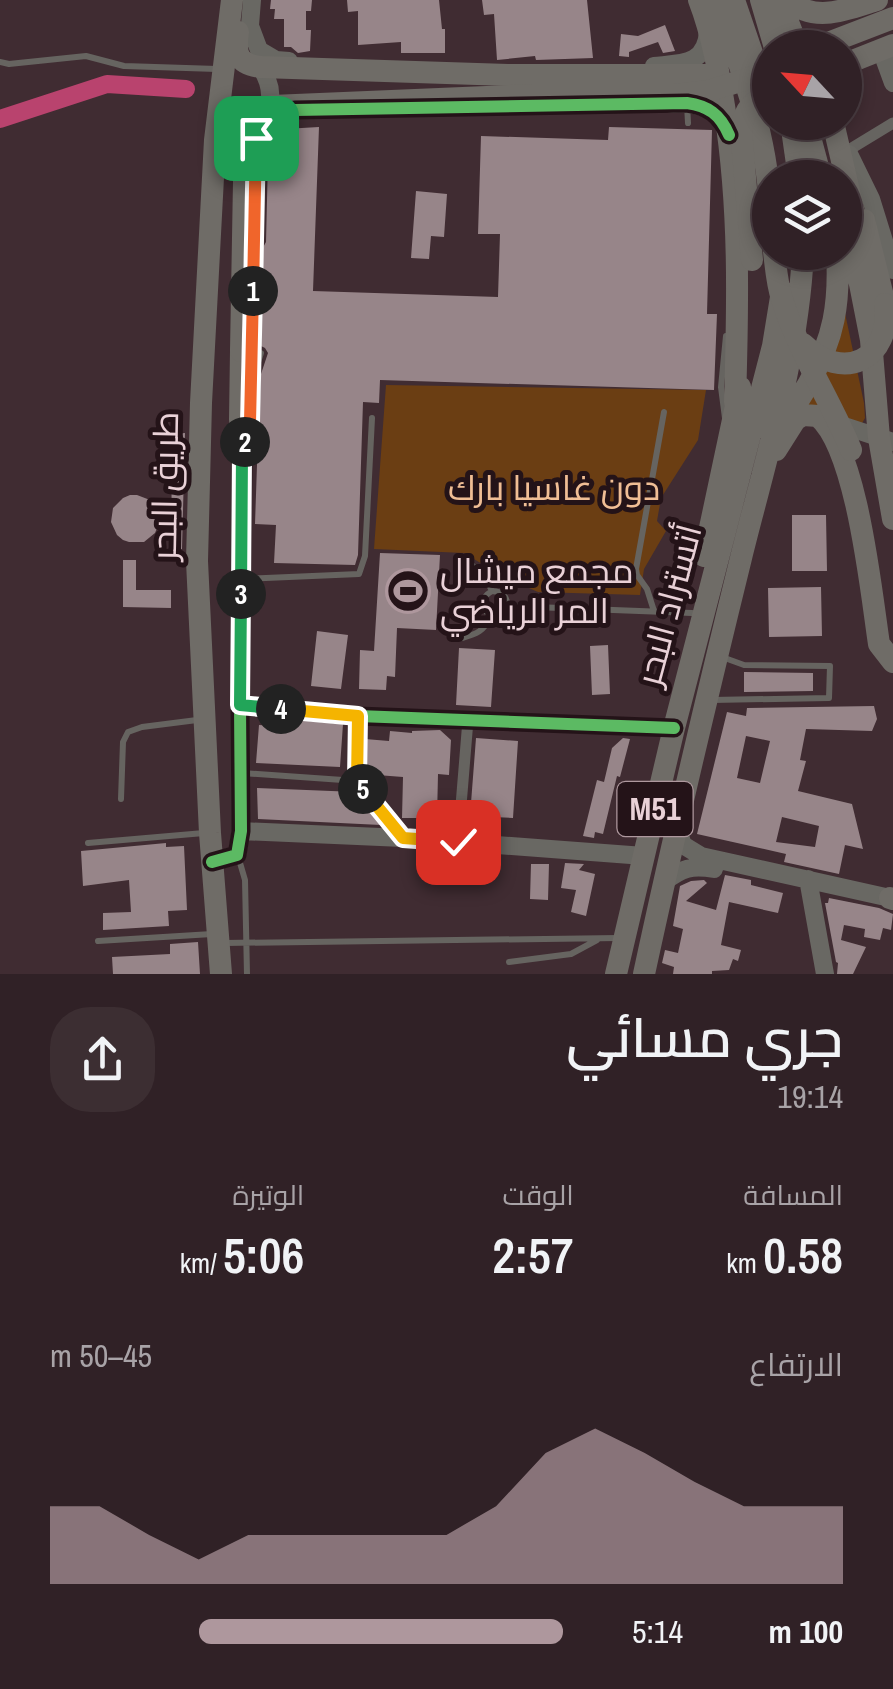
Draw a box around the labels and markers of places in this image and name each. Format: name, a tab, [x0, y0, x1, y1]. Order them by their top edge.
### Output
pin	[214, 96, 299, 181]
pin: 1	[228, 266, 278, 316]
pin: 2	[220, 417, 270, 467]
place label: مجمع ميشال المر الرياضي	[440, 547, 634, 637]
sports icon: مجمع ميشال المر الرياضي	[385, 568, 431, 614]
pin: 3	[216, 569, 266, 619]
pin: 4	[256, 684, 306, 734]
pin: 5	[338, 764, 388, 814]
pin	[416, 800, 501, 885]

